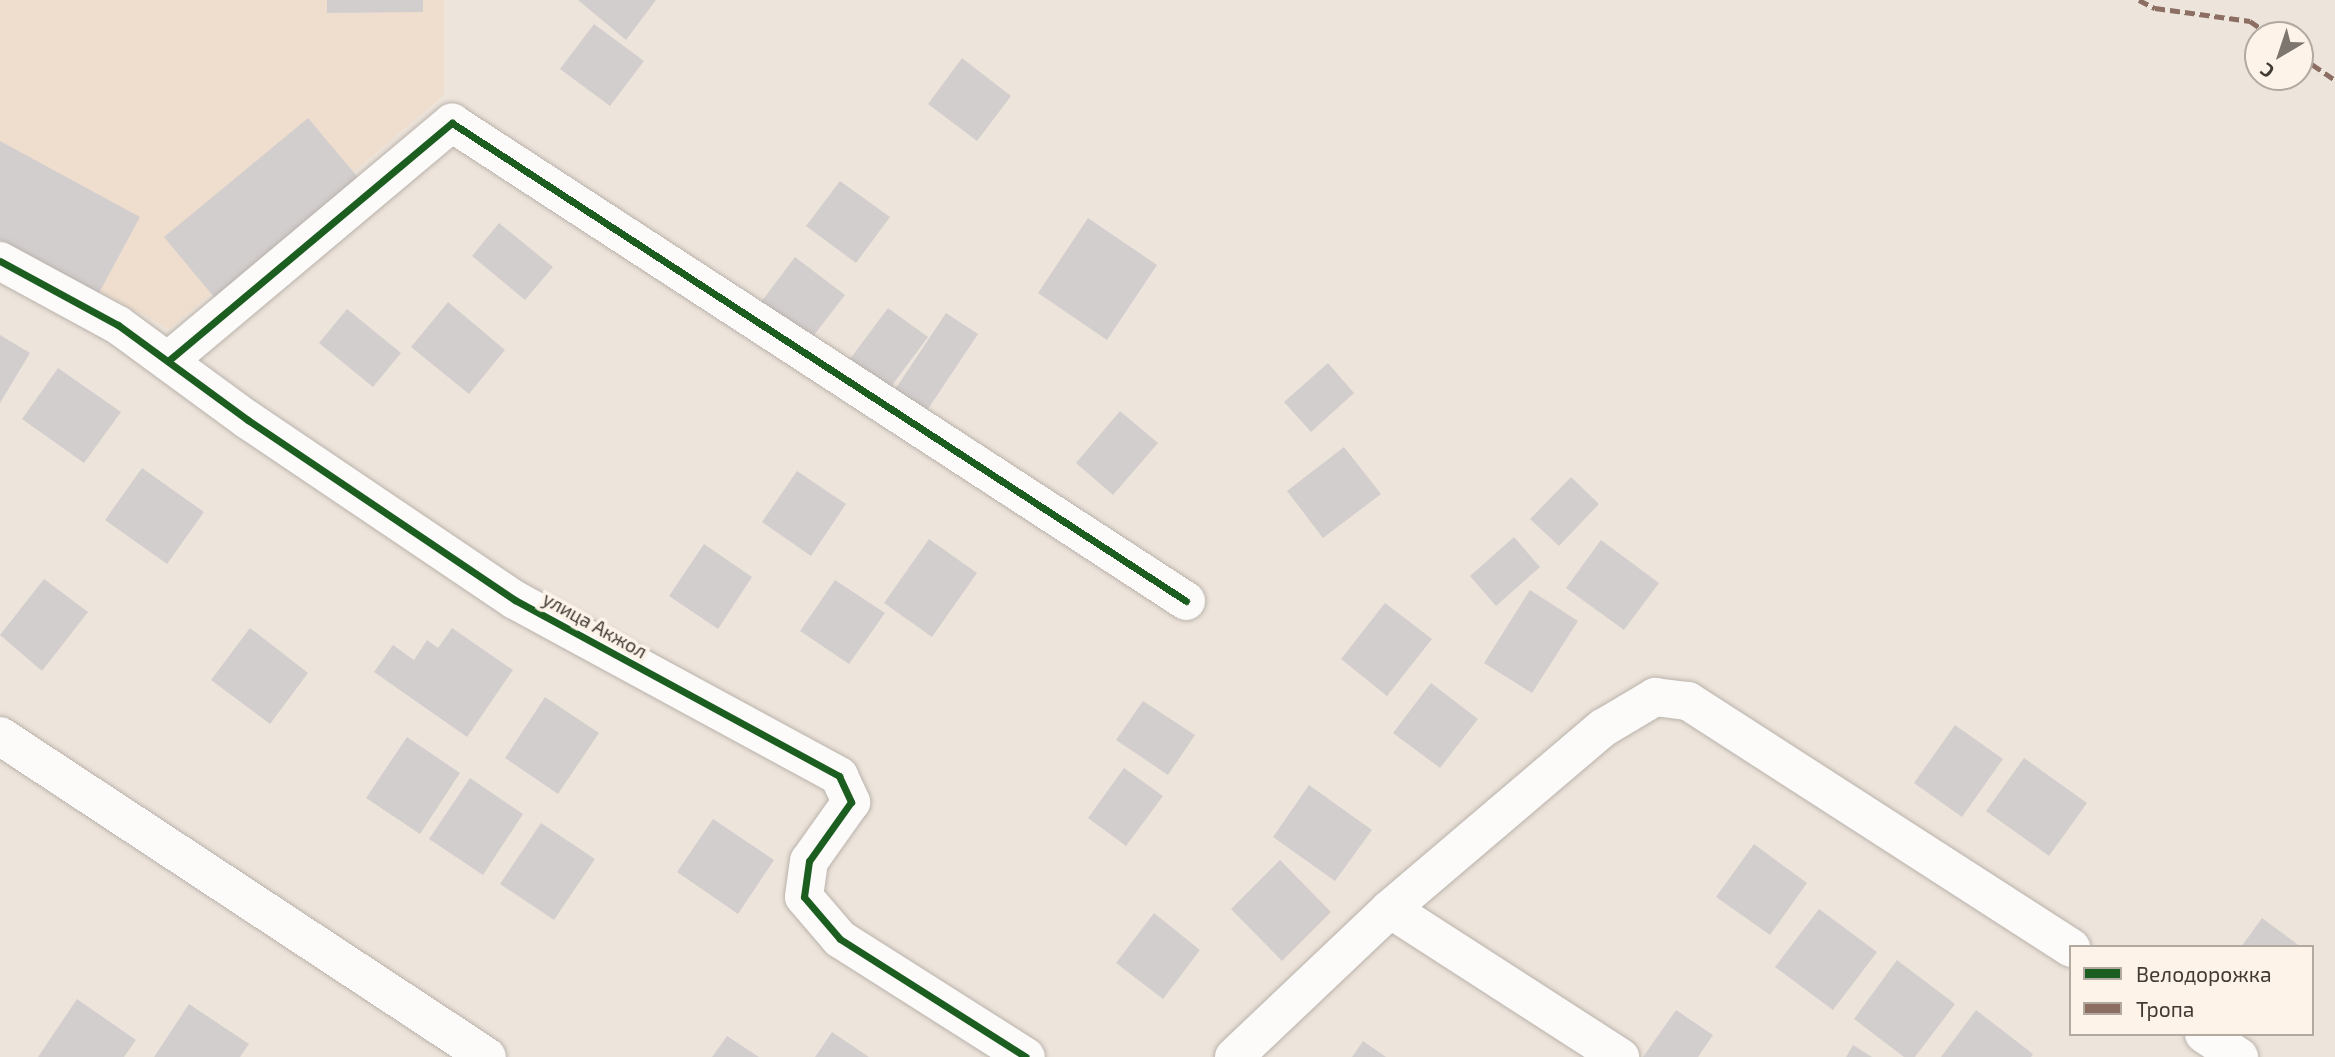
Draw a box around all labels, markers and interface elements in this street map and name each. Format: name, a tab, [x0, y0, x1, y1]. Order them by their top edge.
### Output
north arrow	[2244, 21, 2314, 91]
text: С	[2255, 59, 2278, 84]
street label: улица Акжол	[539, 587, 651, 663]
legend	[2069, 945, 2314, 1036]
text: Велодорожка	[2136, 961, 2272, 986]
text: Тропа	[2136, 996, 2194, 1021]

